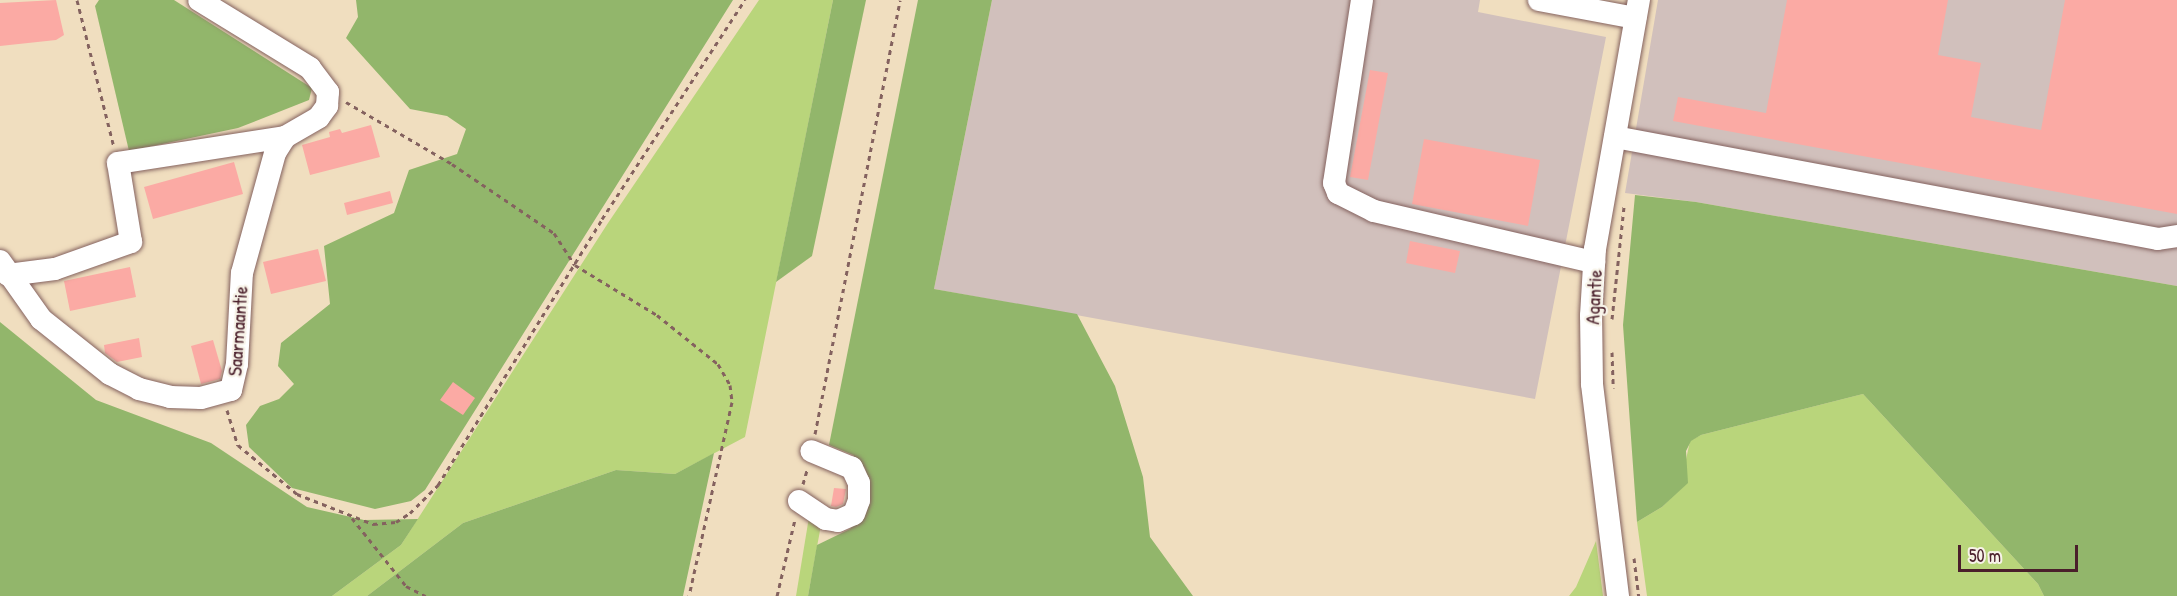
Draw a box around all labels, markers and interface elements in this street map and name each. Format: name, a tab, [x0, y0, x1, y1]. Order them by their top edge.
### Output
street label: Agantie	[1580, 269, 1606, 325]
street label: Saarmaantie	[222, 285, 252, 377]
scale bar	[1961, 533, 2081, 571]
text: 50 m	[1969, 543, 2001, 568]

